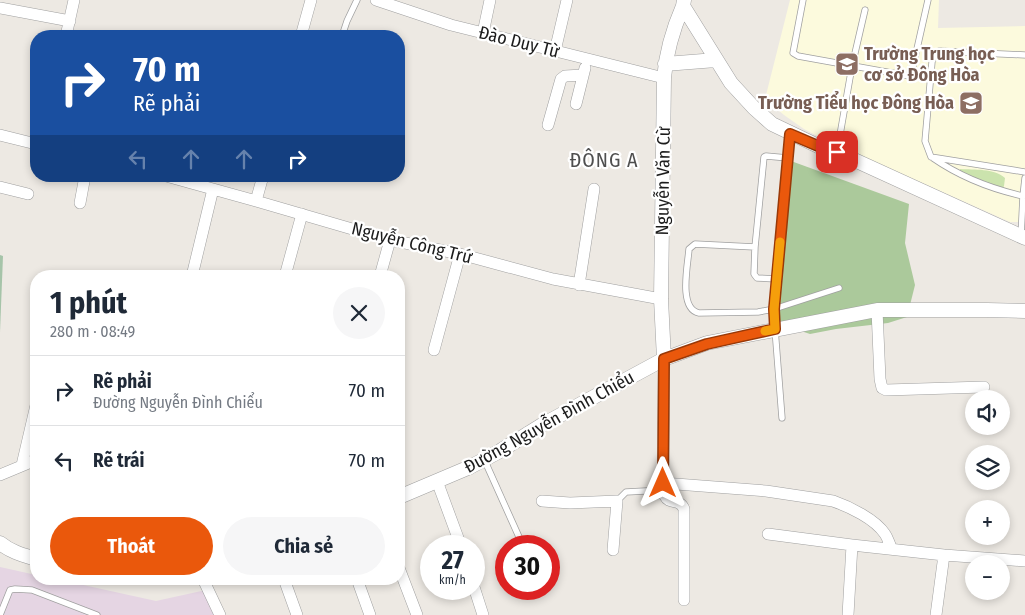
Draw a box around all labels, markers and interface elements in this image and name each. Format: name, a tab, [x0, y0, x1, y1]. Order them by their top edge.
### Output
street label: Đào Duy Từ	[476, 21, 562, 63]
place label: Trường Trung học cơ sở Đông Hòa	[864, 43, 995, 86]
text: 70 m	[133, 48, 201, 90]
icon: right	[50, 50, 115, 115]
school or university icon: Trường Trung học cơ sở Đông Hòa	[834, 51, 860, 77]
text: Rẽ phải	[133, 90, 200, 117]
place label: Trường Tiểu học Đông Hòa	[758, 90, 954, 114]
school or university icon: Trường Tiểu học Đông Hòa	[958, 90, 984, 116]
street label: Nguyễn Văn Cừ	[651, 126, 675, 236]
pin	[816, 131, 858, 173]
icon: arrive	[823, 138, 851, 166]
icon: left	[124, 145, 152, 173]
icon: ahead	[177, 145, 205, 173]
icon: ahead	[230, 145, 258, 173]
icon: right	[283, 145, 311, 173]
district label: ĐÔNG A	[569, 148, 639, 172]
street label: Nguyễn Công Trứ	[349, 217, 475, 269]
text: 1 phút	[50, 285, 127, 321]
button: close	[333, 287, 385, 339]
text: 280 m · 08:49	[50, 322, 135, 341]
street label: Đường Nguyễn Đình Chiểu	[460, 365, 638, 478]
text: Rẽ phải	[93, 370, 152, 393]
icon: right	[50, 377, 78, 405]
text: 70 m	[349, 379, 385, 402]
map controls	[965, 390, 1010, 600]
button: sound	[965, 390, 1010, 435]
text: Đường Nguyễn Đình Chiểu	[93, 393, 263, 412]
button: layers	[965, 445, 1010, 490]
icon: left	[50, 447, 78, 475]
text: Rẽ trái	[93, 449, 144, 472]
text: 70 m	[349, 449, 385, 472]
position arrow	[636, 456, 688, 508]
button: +	[965, 500, 1010, 545]
button: Thoát	[50, 517, 213, 575]
button: Chia sẻ	[223, 517, 385, 575]
speed limit sign: 30	[495, 535, 560, 600]
text: 27	[441, 546, 464, 576]
button: −	[965, 555, 1010, 600]
text: km/h	[439, 573, 466, 587]

